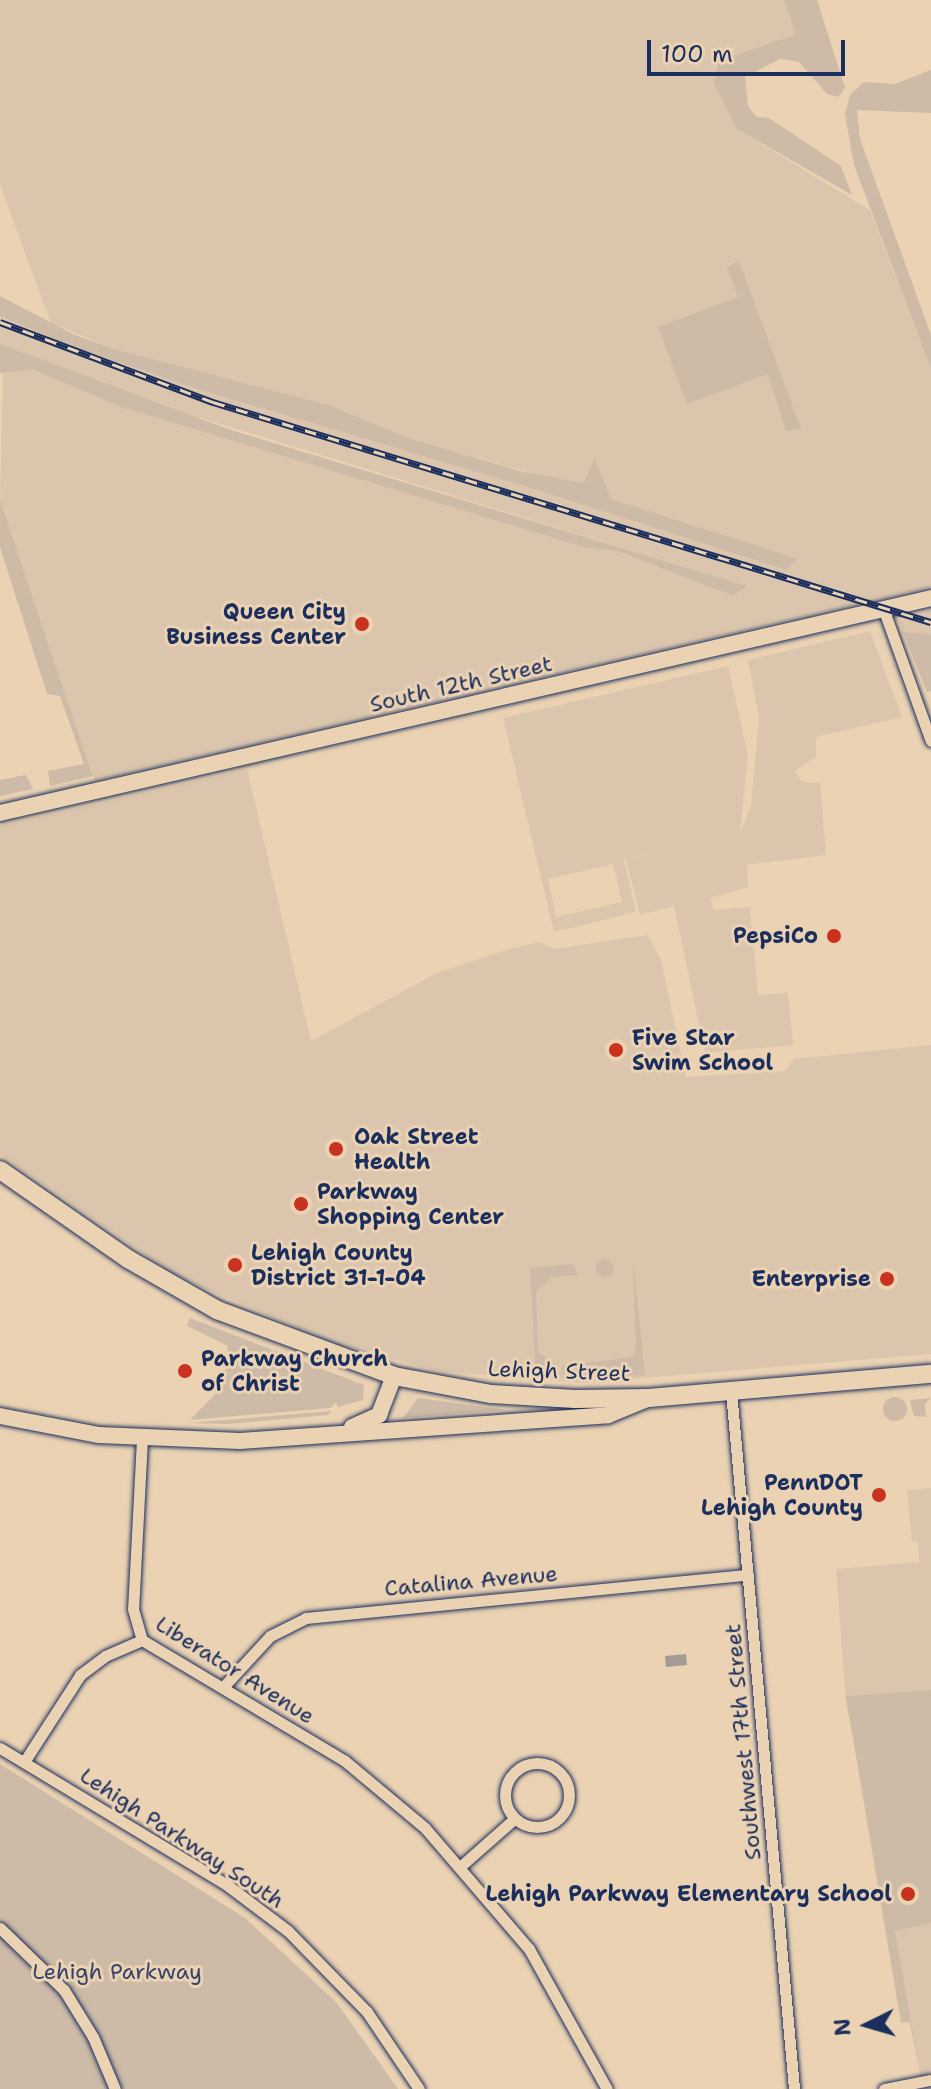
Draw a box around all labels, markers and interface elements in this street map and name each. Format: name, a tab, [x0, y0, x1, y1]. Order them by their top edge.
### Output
scale bar	[651, 24, 849, 74]
text: 100 m	[661, 38, 733, 70]
place label: Queen City Business Center	[166, 598, 346, 650]
marker: Queen City Business Center	[353, 615, 371, 633]
street label: South 12th Street	[367, 650, 555, 718]
place label: PepsiCo	[733, 923, 818, 949]
marker: PepsiCo	[825, 927, 843, 945]
place label: Five Star Swim School	[632, 1024, 773, 1076]
marker: Five Star Swim School	[607, 1041, 625, 1059]
place label: Oak Street Health	[354, 1123, 478, 1174]
marker: Oak Street Health	[325, 1138, 347, 1160]
place label: Parkway Shopping Center	[317, 1178, 504, 1230]
marker: Parkway Shopping Center	[292, 1195, 310, 1213]
place label: Lehigh County District 31-1-04	[251, 1239, 426, 1290]
marker: Lehigh County District 31-1-04	[226, 1256, 244, 1274]
place label: Enterprise	[751, 1266, 871, 1292]
marker: Enterprise	[878, 1270, 896, 1288]
place label: Parkway Church of Christ	[201, 1345, 388, 1396]
street label: Lehigh Street	[487, 1355, 631, 1387]
marker: Parkway Church of Christ	[176, 1362, 194, 1380]
place label: PennDOT Lehigh County	[701, 1469, 863, 1520]
marker: PennDOT Lehigh County	[870, 1486, 888, 1504]
street label: Catalina Avenue	[383, 1560, 559, 1602]
street label: Liberator Avenue	[151, 1611, 319, 1729]
street label: Southwest 17th Street	[720, 1623, 766, 1861]
street label: Lehigh Parkway South	[75, 1762, 289, 1914]
place label: Lehigh Parkway Elementary School	[485, 1881, 892, 1907]
marker: Lehigh Parkway Elementary School	[899, 1885, 917, 1903]
park label: Lehigh Parkway	[32, 1959, 202, 1985]
north arrow	[827, 1985, 907, 2065]
text: N	[827, 2017, 858, 2037]

